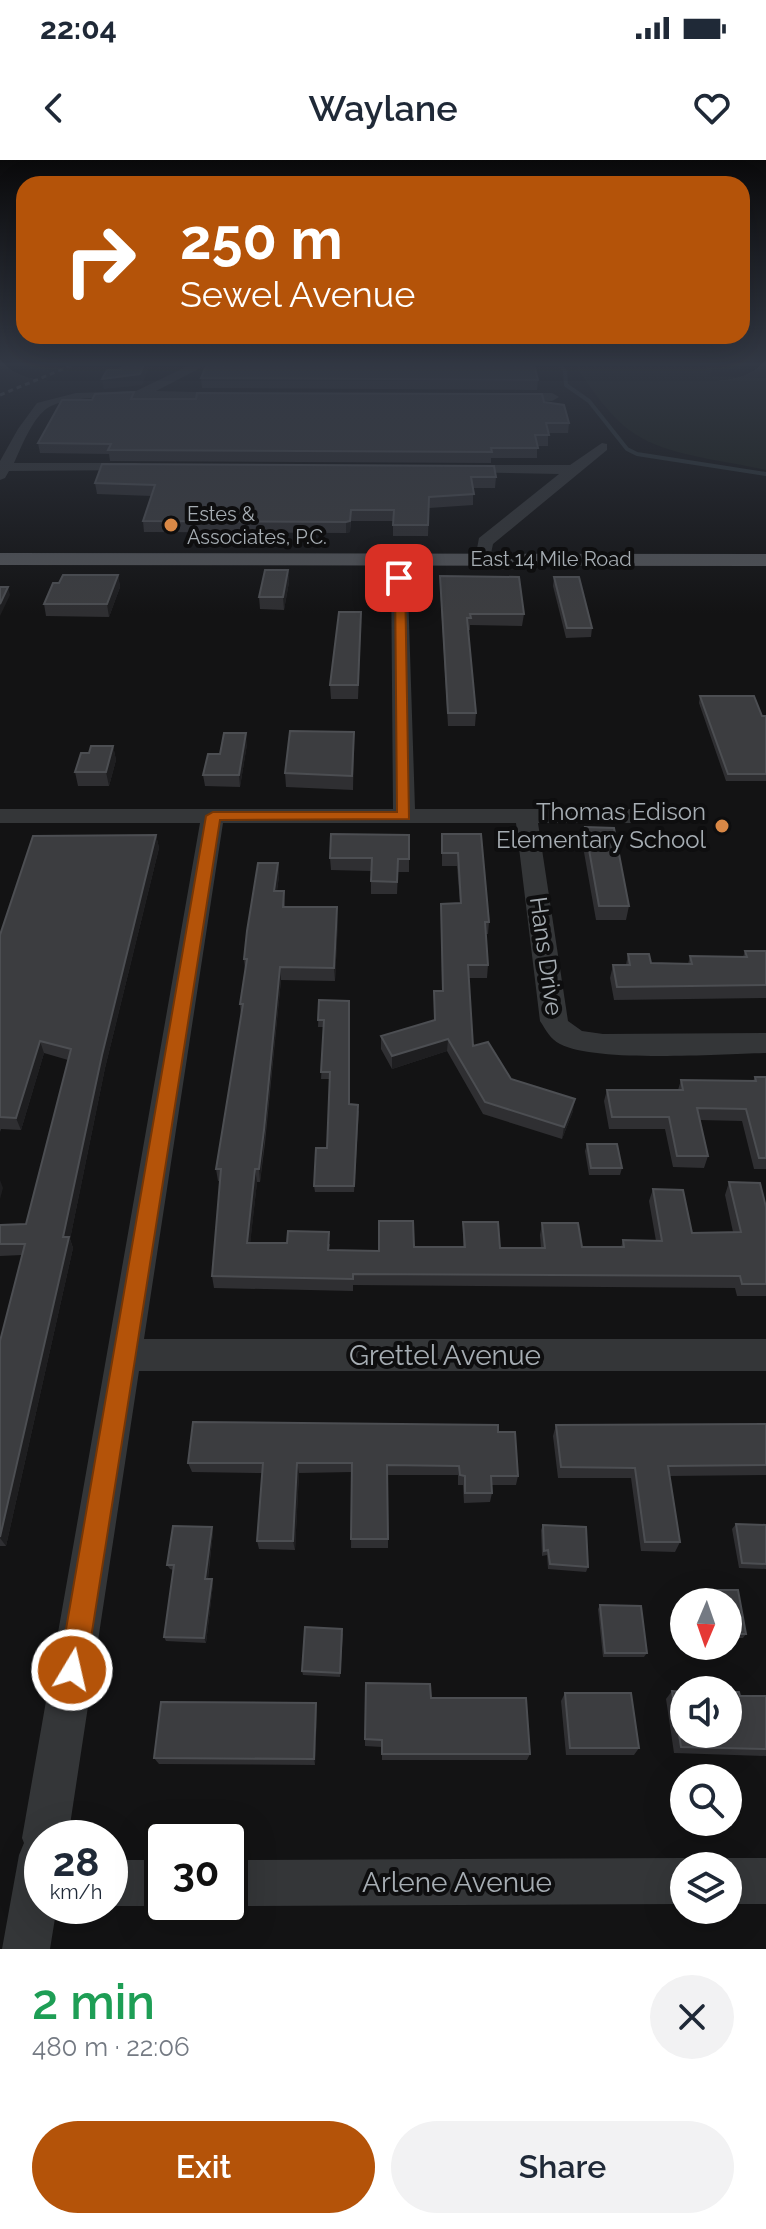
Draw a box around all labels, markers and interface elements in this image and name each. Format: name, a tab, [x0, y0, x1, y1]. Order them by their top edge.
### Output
text: 22:04	[40, 11, 117, 46]
icon: back	[32, 86, 76, 130]
icon: heart	[690, 86, 734, 130]
text: Waylane	[308, 87, 458, 129]
text: 250 m	[180, 206, 343, 272]
icon: right	[48, 208, 152, 312]
text: Sewel Avenue	[180, 273, 415, 315]
place label: Estes & Associates, P.C.	[187, 502, 327, 549]
marker: Estes & Associates, P.C.	[162, 516, 180, 534]
pin	[365, 544, 433, 612]
street label: East 14 Mile Road	[470, 547, 632, 571]
icon: arrive	[377, 556, 421, 600]
place label: Thomas Edison Elementary School	[496, 797, 706, 854]
marker: Thomas Edison Elementary School	[713, 817, 731, 835]
street label: Hans Drive	[524, 895, 569, 1017]
street label: Grettel Avenue	[349, 1339, 541, 1372]
north arrow	[670, 1588, 742, 1660]
map controls	[670, 1588, 742, 1924]
position arrow	[30, 1628, 114, 1712]
button: sound	[670, 1676, 742, 1748]
button: search	[670, 1764, 742, 1836]
speed limit sign: 30	[144, 1820, 248, 1924]
text: 28	[53, 1838, 99, 1885]
button: layers	[670, 1852, 742, 1924]
street label: Arlene Avenue	[362, 1866, 552, 1899]
text: km/h	[50, 1880, 102, 1904]
text: 2 min	[32, 1974, 155, 2030]
button: close	[650, 1975, 734, 2059]
text: 480 m · 22:06	[32, 2032, 190, 2062]
button: Exit	[32, 2121, 375, 2213]
button: Share	[391, 2121, 734, 2213]

